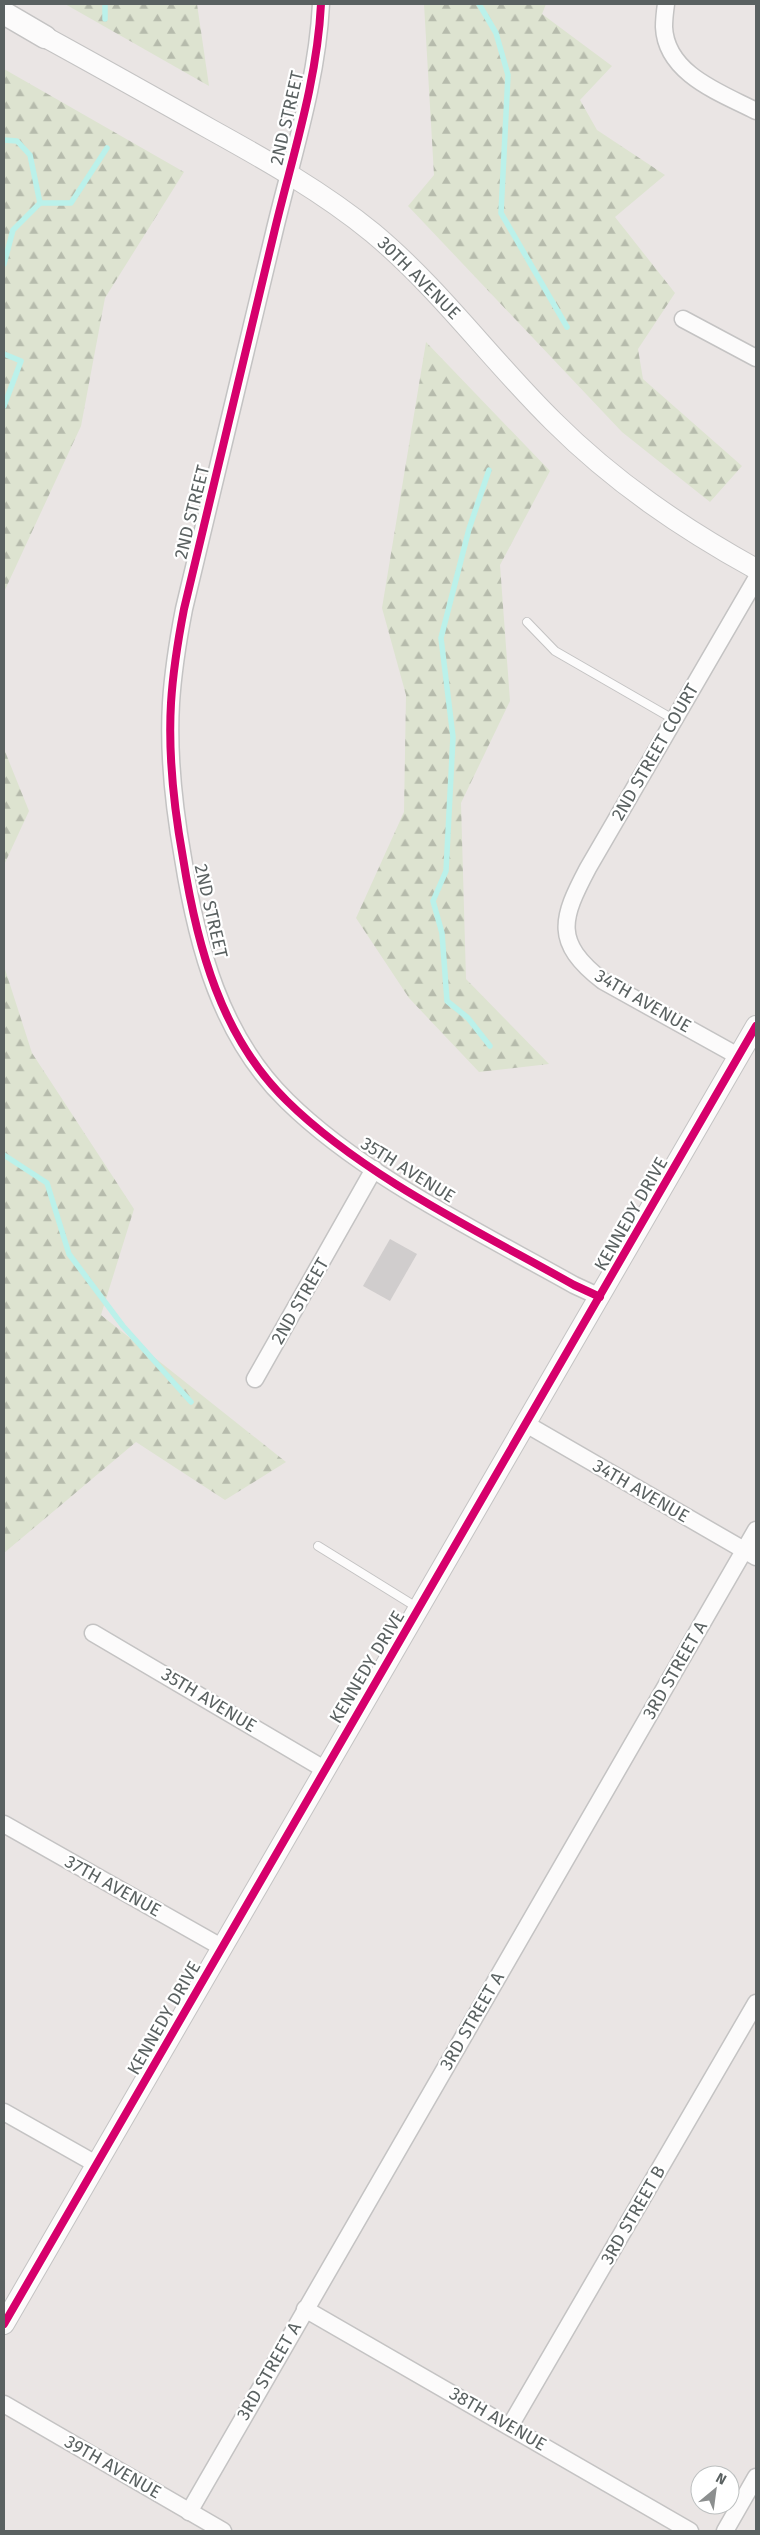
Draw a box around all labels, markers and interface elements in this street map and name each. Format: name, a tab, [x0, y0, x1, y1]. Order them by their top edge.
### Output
street label: 2ND STREET	[266, 68, 309, 167]
street label: 30TH AVENUE	[373, 232, 465, 324]
street label: 2ND STREET	[170, 462, 214, 561]
street label: 2ND STREET COURT	[607, 679, 703, 824]
street label: 2ND STREET	[190, 862, 233, 961]
street label: 34TH AVENUE	[591, 965, 695, 1037]
street label: 35TH AVENUE	[357, 1132, 459, 1208]
street label: KENNEDY DRIVE	[590, 1153, 672, 1275]
street label: 2ND STREET	[267, 1253, 334, 1348]
street label: 34TH AVENUE	[589, 1455, 693, 1527]
street label: KENNEDY DRIVE	[325, 1607, 409, 1727]
street label: 3RD STREET A	[638, 1616, 712, 1723]
street label: 35TH AVENUE	[157, 1663, 261, 1737]
street label: 37TH AVENUE	[61, 1851, 165, 1921]
street label: KENNEDY DRIVE	[123, 1957, 205, 2079]
street label: 3RD STREET A	[435, 1967, 509, 2074]
street label: 3RD STREET B	[596, 2162, 670, 2268]
street label: 3RD STREET A	[232, 2317, 306, 2424]
street label: 38TH AVENUE	[446, 2382, 550, 2456]
street label: 39TH AVENUE	[61, 2431, 165, 2503]
north arrow	[690, 2465, 740, 2515]
text: N	[713, 2469, 729, 2489]

